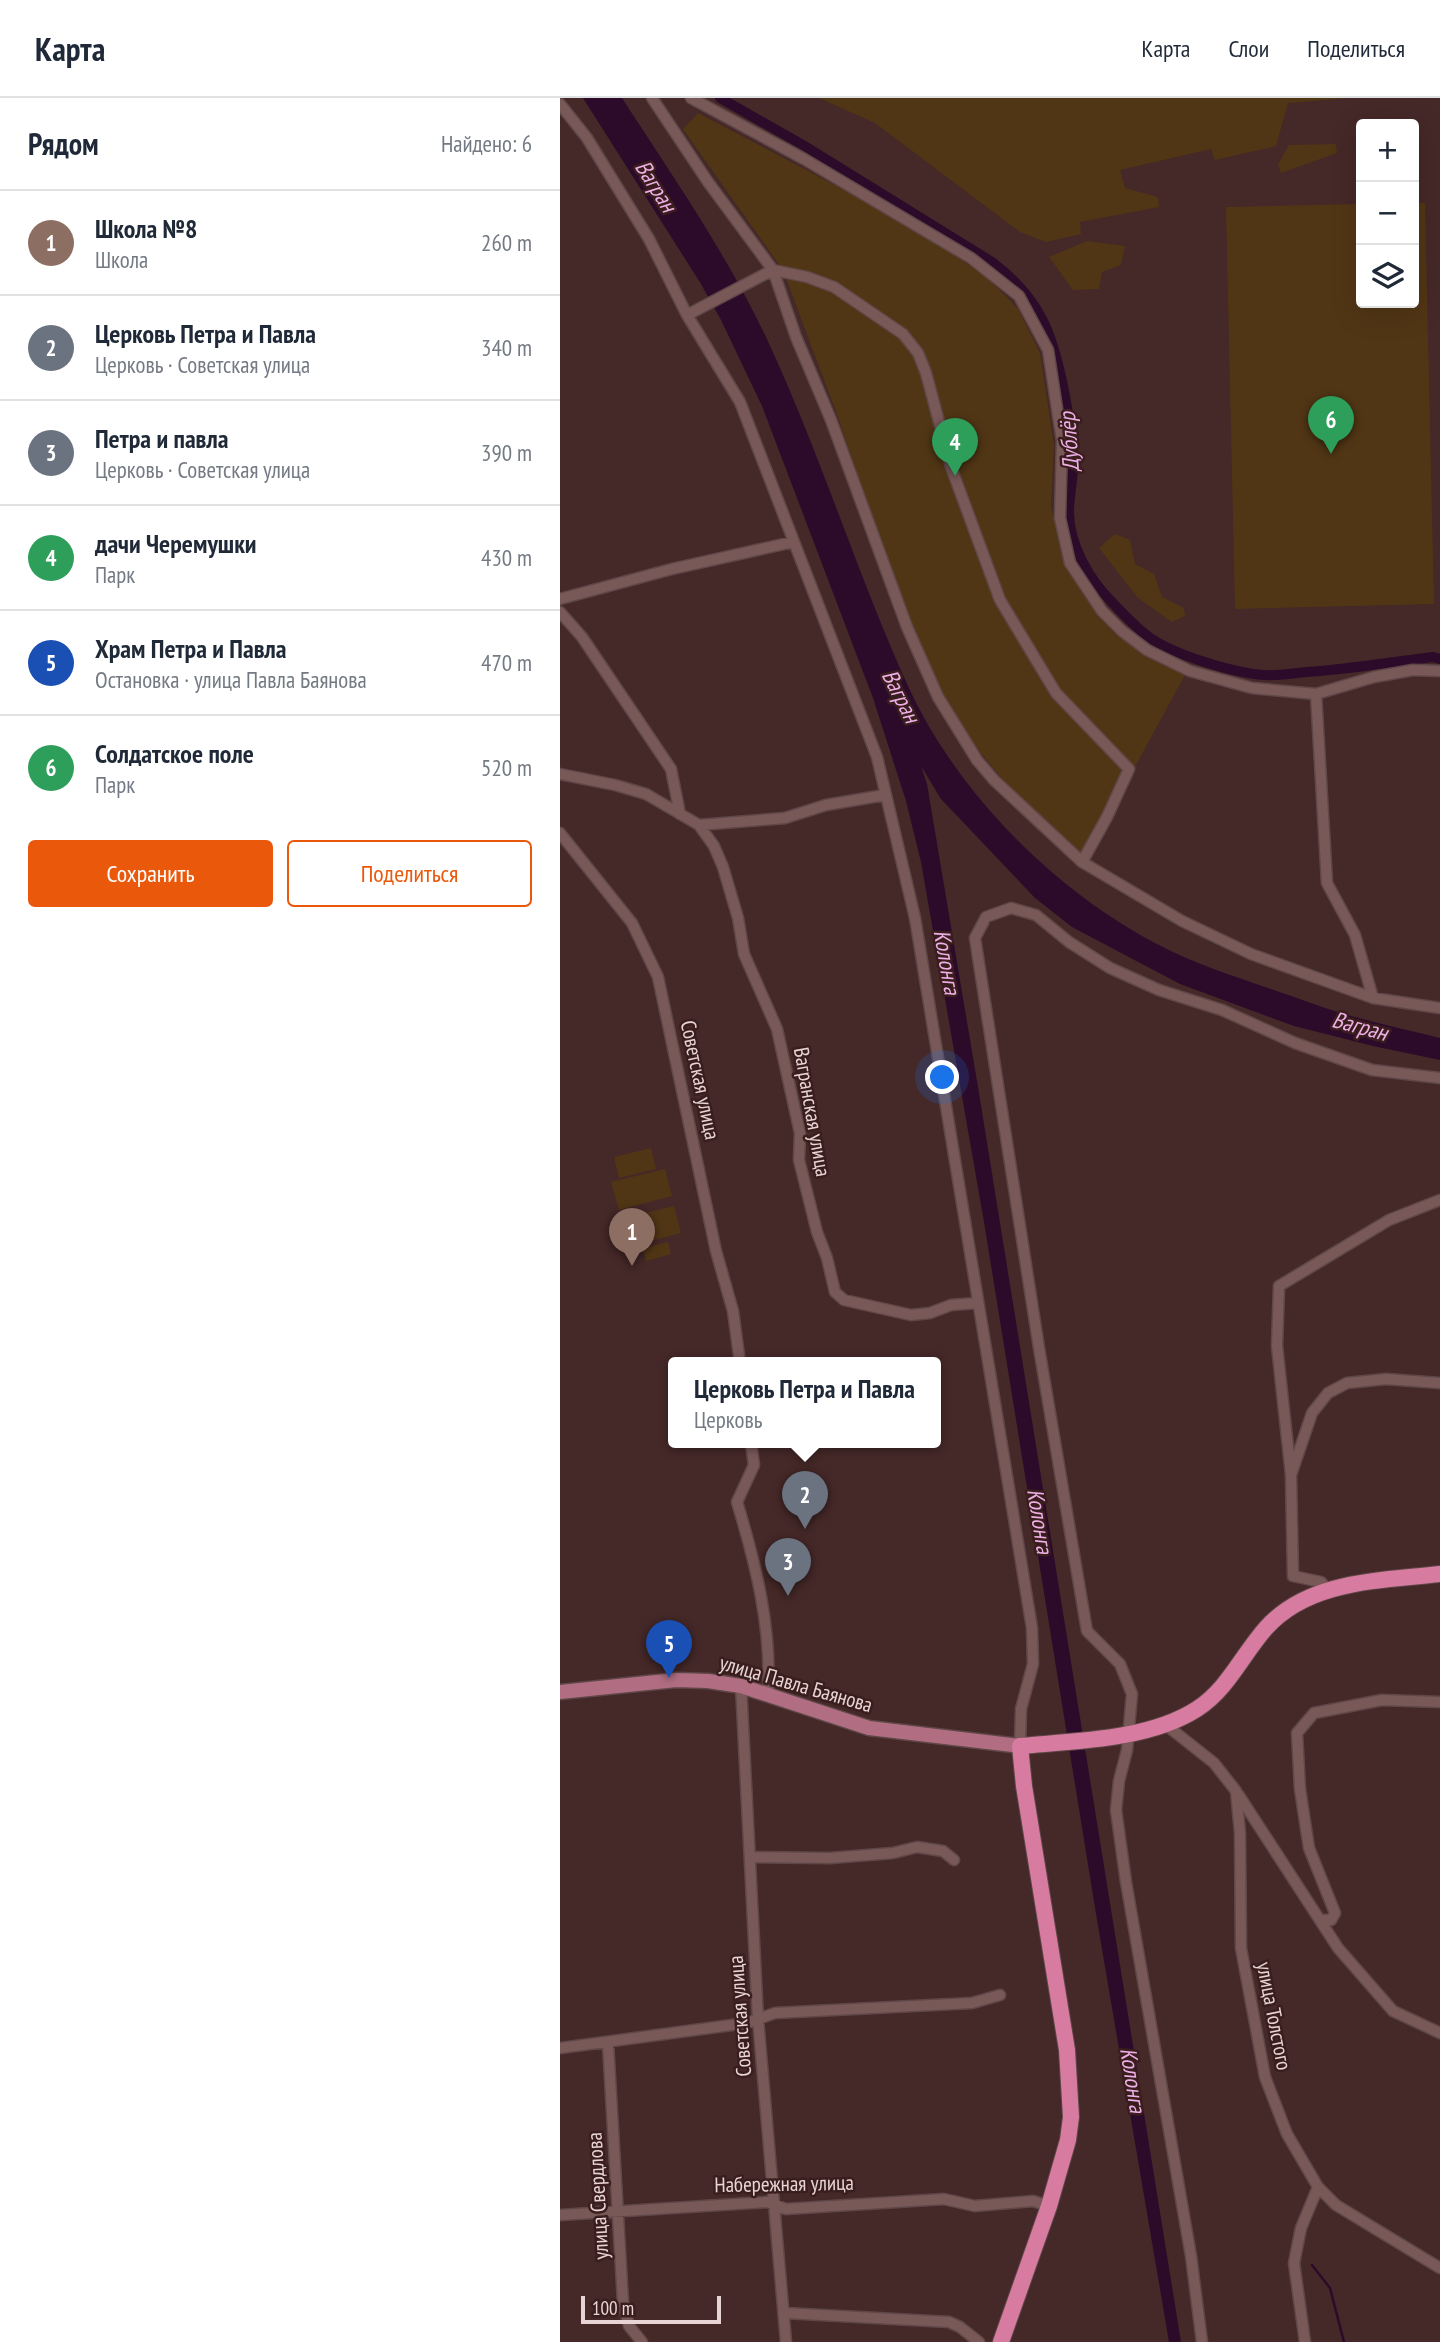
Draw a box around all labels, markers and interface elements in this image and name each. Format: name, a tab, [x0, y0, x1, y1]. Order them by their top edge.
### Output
text: Карта	[35, 27, 105, 70]
text: Карта	[1142, 33, 1190, 64]
text: Слои	[1228, 33, 1269, 64]
text: Поделиться	[1307, 33, 1405, 64]
map controls	[1356, 119, 1419, 308]
button: +	[1356, 119, 1419, 182]
text: Рядом	[28, 124, 99, 163]
text: Найдено: 6	[441, 129, 532, 158]
water label: Вагран	[629, 154, 685, 219]
button: −	[1356, 182, 1419, 245]
text: Школа №8	[95, 212, 197, 245]
text: 1	[46, 228, 57, 257]
text: 260 m	[481, 228, 532, 257]
text: Школа	[95, 245, 148, 274]
button: layers	[1356, 245, 1419, 308]
text: Церковь Петра и Павла	[95, 317, 316, 350]
text: 2	[46, 333, 57, 362]
text: 340 m	[481, 333, 532, 362]
text: Церковь · Советская улица	[95, 350, 310, 379]
pin: 6	[1308, 396, 1354, 454]
water label: Дублёр	[1052, 409, 1085, 474]
pin: 4	[932, 418, 978, 476]
text: Петра и павла	[95, 422, 228, 455]
text: 3	[46, 438, 57, 467]
text: 390 m	[481, 438, 532, 467]
text: Церковь · Советская улица	[95, 455, 310, 484]
text: дачи Черемушки	[95, 527, 256, 560]
text: 4	[46, 543, 57, 572]
text: 430 m	[481, 543, 532, 572]
text: Парк	[95, 560, 135, 589]
text: Храм Петра и Павла	[95, 632, 287, 665]
text: 5	[46, 648, 57, 677]
text: 470 m	[481, 648, 532, 677]
water label: Вагран	[876, 664, 928, 729]
text: Остановка · улица Павла Баянова	[95, 665, 367, 694]
text: Солдатское поле	[95, 737, 254, 770]
text: 6	[46, 753, 57, 782]
text: 520 m	[481, 753, 532, 782]
text: Парк	[95, 770, 135, 799]
button: Сохранить	[28, 840, 273, 907]
button: Поделиться	[287, 840, 532, 907]
water label: Колонга	[928, 927, 968, 998]
water label: Вагран	[1329, 1004, 1393, 1047]
street label: Советская улица	[675, 1018, 726, 1142]
street label: Вагранская улица	[788, 1045, 837, 1179]
your location	[925, 1060, 959, 1094]
pin: 1	[609, 1208, 655, 1266]
popup	[668, 1357, 941, 1448]
text: Церковь Петра и Павла	[694, 1372, 915, 1405]
text: Церковь	[694, 1405, 762, 1434]
pin: 2	[782, 1471, 828, 1529]
water label: Колонга	[1021, 1486, 1060, 1557]
pin: 3	[765, 1538, 811, 1596]
pin: 5	[646, 1620, 692, 1678]
street label: улица Павла Баянова	[717, 1649, 876, 1718]
street label: Советская улица	[722, 1955, 757, 2077]
street label: улица Толстого	[1251, 1960, 1298, 2072]
water label: Колонга	[1114, 2045, 1153, 2116]
street label: улица Свердлова	[581, 2132, 614, 2260]
street label: Набережная улица	[714, 2169, 854, 2198]
scale bar	[581, 2293, 721, 2325]
text: 100 m	[592, 2296, 634, 2320]

